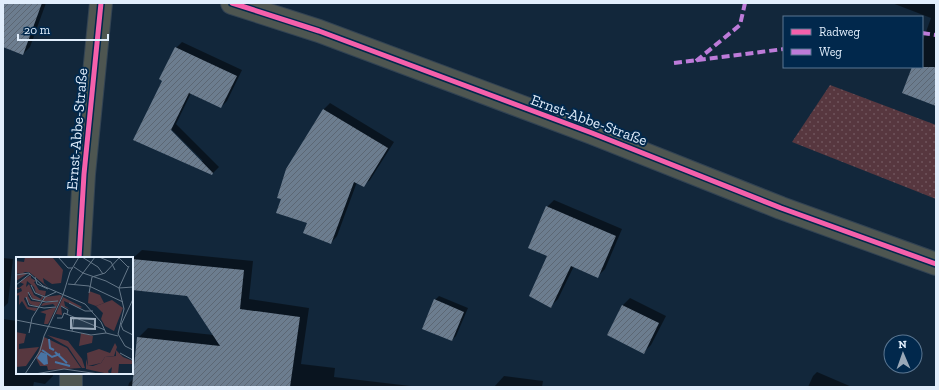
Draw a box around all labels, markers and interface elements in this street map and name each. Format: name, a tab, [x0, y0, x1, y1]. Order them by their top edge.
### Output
scale bar	[18, 16, 108, 42]
legend	[783, 16, 923, 68]
text: 20 m	[24, 23, 51, 37]
text: Radweg	[819, 25, 860, 39]
text: Weg	[819, 45, 842, 59]
street label: Ernst-Abbe-Straße	[63, 67, 91, 191]
street label: Ernst-Abbe-Straße	[528, 91, 650, 149]
inset map	[16, 257, 133, 374]
north arrow	[883, 334, 923, 374]
text: N	[898, 338, 908, 351]

